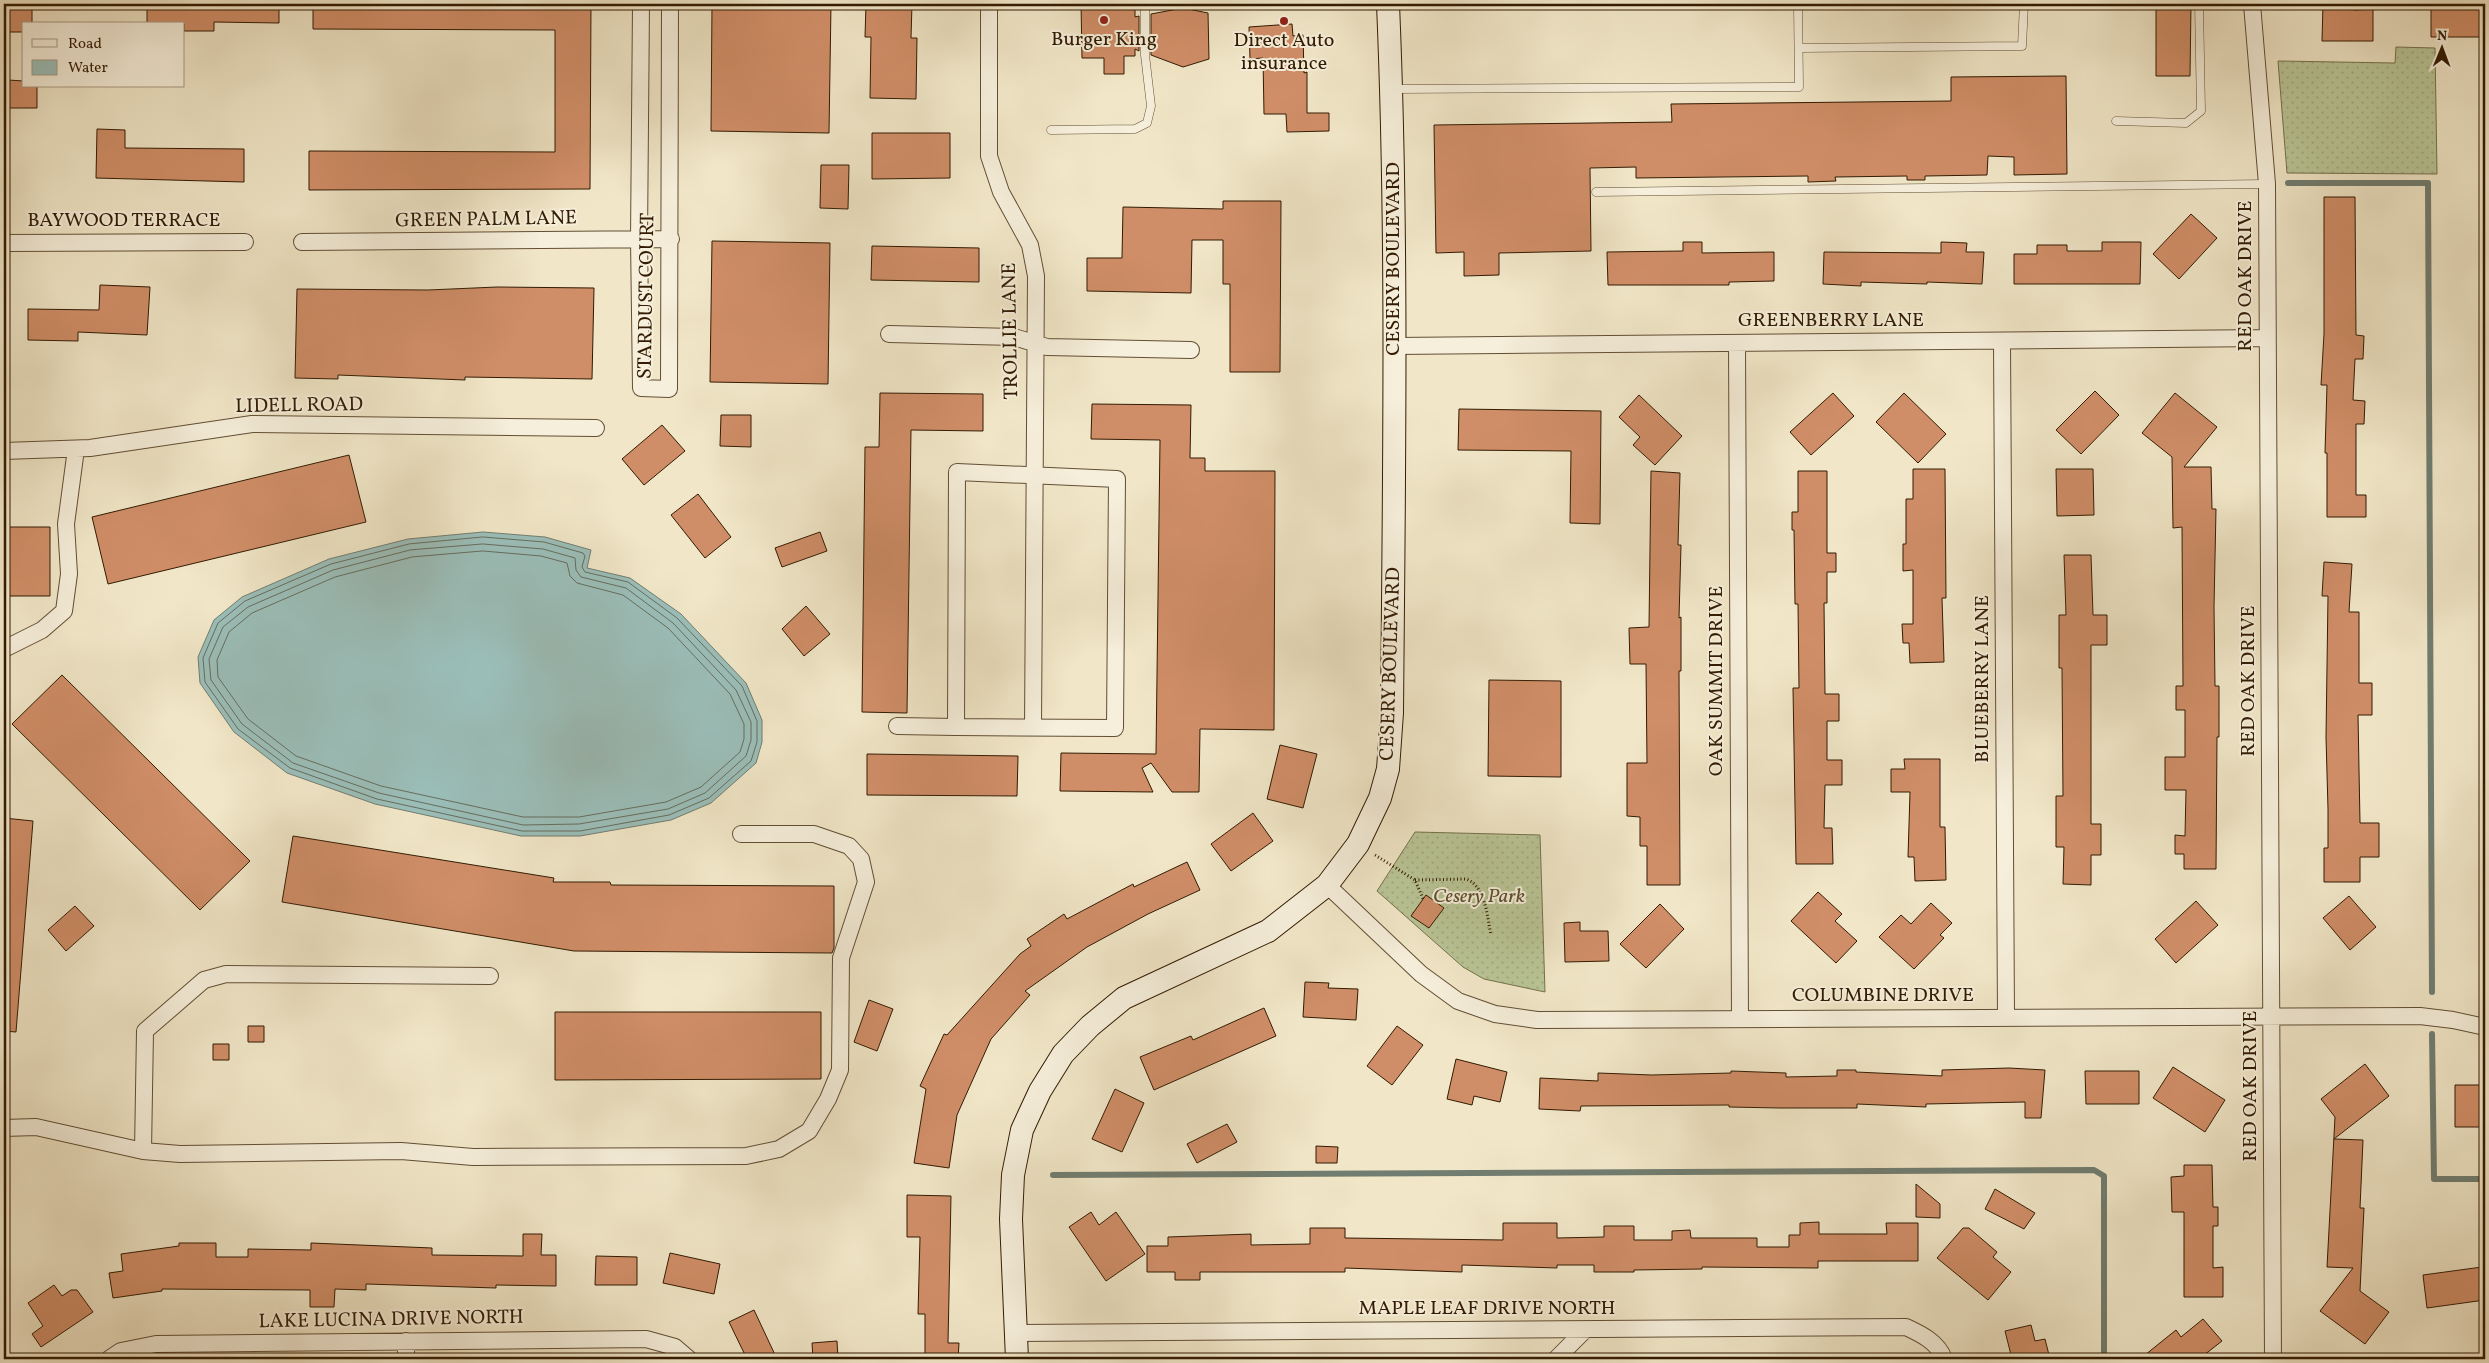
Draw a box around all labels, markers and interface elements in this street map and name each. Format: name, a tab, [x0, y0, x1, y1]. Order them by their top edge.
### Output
marker: Burger King	[1098, 14, 1110, 26]
marker: Direct Auto insurance	[1278, 15, 1290, 27]
legend	[22, 22, 185, 88]
north arrow	[2416, 22, 2466, 72]
place label: Burger King	[1051, 26, 1157, 54]
place label: Direct Auto insurance	[1234, 27, 1334, 78]
text: N	[2437, 27, 2447, 46]
text: Road	[68, 34, 102, 55]
text: Water	[68, 58, 108, 79]
street label: CESERY BOULEVARD	[1380, 162, 1408, 356]
street label: RED OAK DRIVE	[2232, 200, 2260, 352]
street label: GREEN PALM LANE	[395, 204, 577, 236]
street label: BAYWOOD TERRACE	[27, 207, 221, 235]
street label: STARDUST COURT	[632, 212, 662, 379]
street label: TROLLIE LANE	[996, 262, 1026, 400]
street label: GREENBERRY LANE	[1738, 307, 1924, 335]
street label: LIDELL ROAD	[235, 391, 363, 421]
street label: CESERY BOULEVARD	[1374, 567, 1408, 761]
street label: OAK SUMMIT DRIVE	[1703, 586, 1731, 776]
street label: BLUEBERRY LANE	[1969, 595, 1997, 763]
street label: RED OAK DRIVE	[2235, 605, 2263, 757]
park label: Cesery Park	[1433, 883, 1525, 911]
street label: COLUMBINE DRIVE	[1792, 982, 1974, 1010]
street label: RED OAK DRIVE	[2237, 1010, 2265, 1162]
street label: MAPLE LEAF DRIVE NORTH	[1359, 1295, 1615, 1323]
street label: LAKE LUCINA DRIVE NORTH	[258, 1304, 524, 1336]

